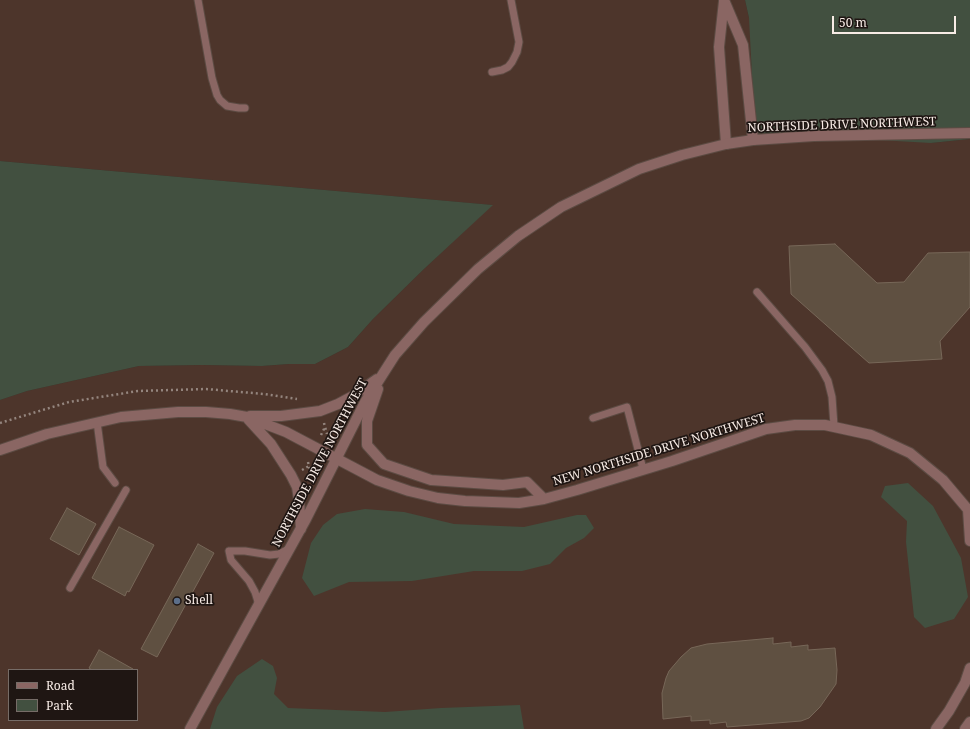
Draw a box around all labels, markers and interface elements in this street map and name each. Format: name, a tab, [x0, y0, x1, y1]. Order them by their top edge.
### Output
scale bar	[834, 8, 958, 34]
text: 50 m	[839, 14, 867, 31]
street label: NORTHSIDE DRIVE NORTHWEST	[747, 115, 937, 135]
street label: NORTHSIDE DRIVE NORTHWEST	[269, 376, 371, 550]
street label: NEW NORTHSIDE DRIVE NORTHWEST	[551, 411, 767, 489]
place label: Shell	[185, 594, 213, 608]
marker: Shell	[172, 596, 182, 606]
legend	[8, 669, 138, 721]
text: Road	[46, 677, 75, 694]
text: Park	[46, 697, 73, 714]

